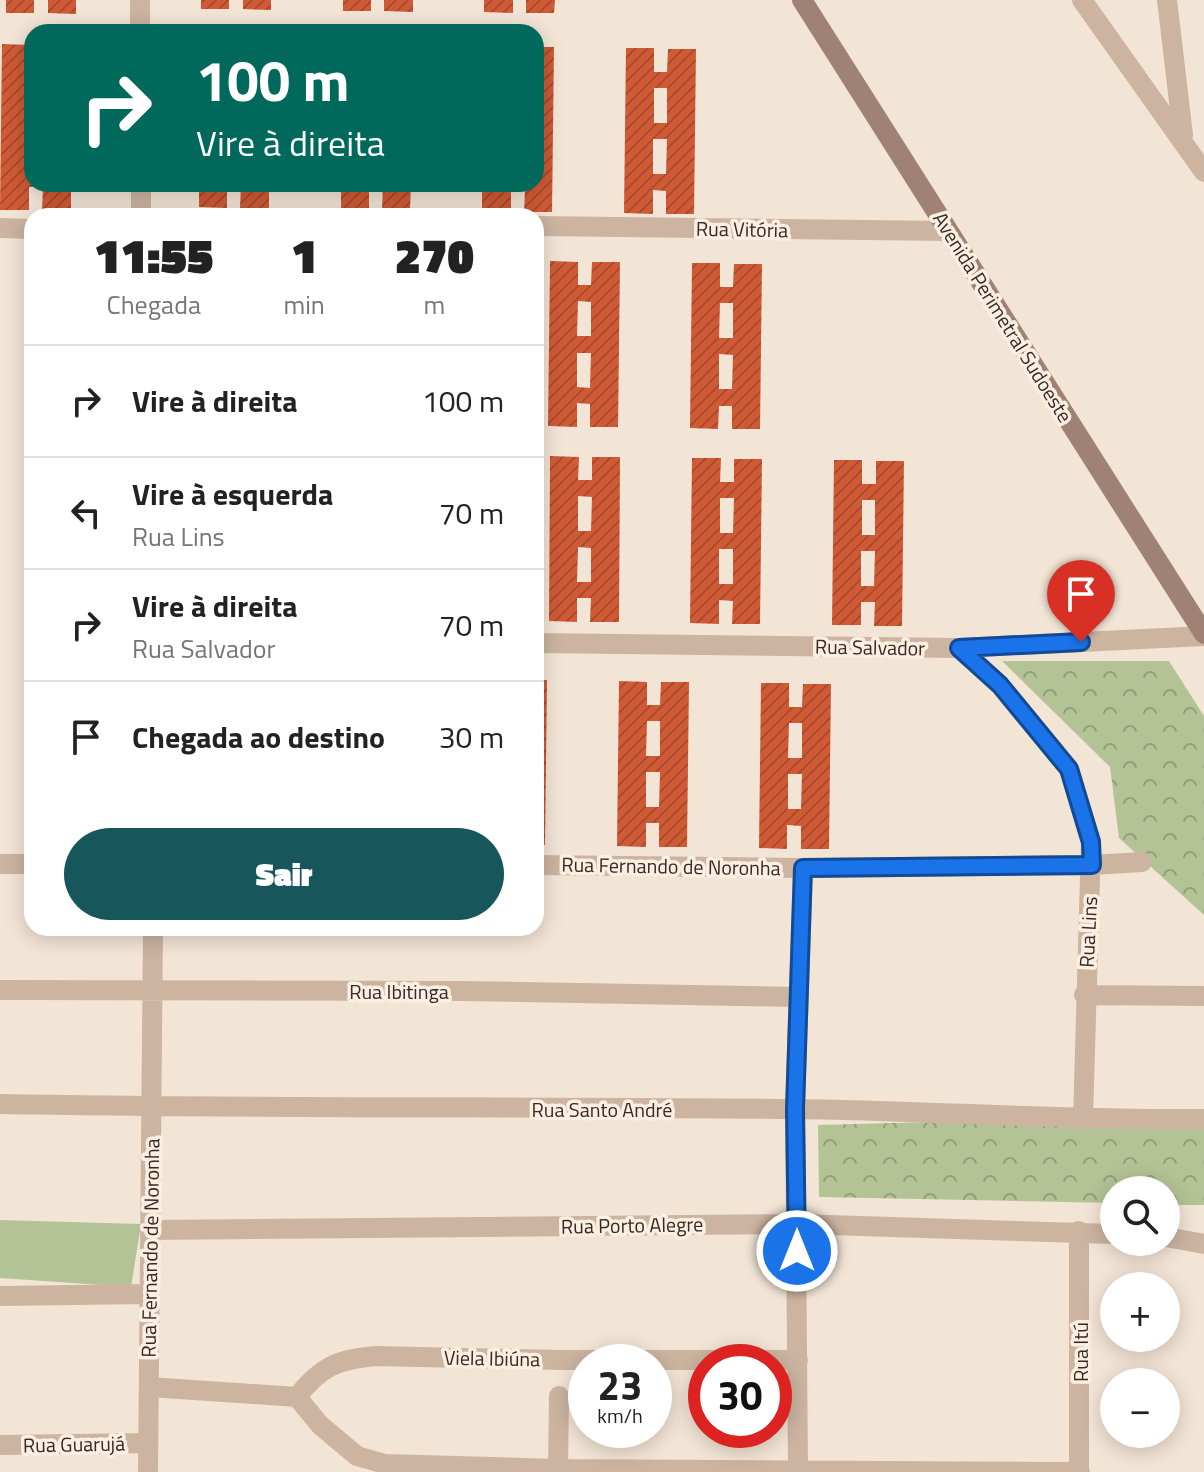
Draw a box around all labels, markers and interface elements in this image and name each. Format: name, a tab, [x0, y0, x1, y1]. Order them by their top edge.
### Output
text: 100 m	[196, 38, 349, 123]
icon: right	[64, 56, 168, 160]
text: Vire à direita	[196, 115, 385, 170]
street label: Avenida Perimetral Sudoeste	[925, 206, 1081, 428]
street label: Rua Vitória	[696, 213, 788, 245]
text: 11:55	[94, 219, 213, 292]
text: 1	[291, 219, 317, 292]
text: 270	[395, 219, 474, 292]
text: Chegada	[107, 285, 201, 324]
text: min	[283, 285, 325, 324]
text: m	[424, 285, 445, 324]
text: Vire à direita	[132, 378, 297, 424]
text: 100 m	[422, 378, 504, 424]
icon: right	[64, 379, 108, 423]
text: Vire à esquerda	[132, 471, 333, 517]
text: 70 m	[439, 490, 504, 536]
icon: left	[64, 491, 108, 535]
text: Rua Lins	[132, 517, 225, 556]
pin	[1047, 560, 1115, 642]
icon: arrive	[1059, 572, 1103, 616]
text: Vire à direita	[132, 583, 297, 629]
text: 70 m	[439, 602, 504, 648]
icon: right	[64, 603, 108, 647]
text: Rua Salvador	[132, 629, 275, 668]
street label: Rua Salvador	[815, 631, 925, 663]
text: Chegada ao destino	[132, 714, 385, 760]
text: 30 m	[439, 714, 504, 760]
icon: arrive	[64, 715, 108, 759]
button: Sair	[64, 828, 504, 920]
street label: Rua Fernando de Noronha	[561, 849, 781, 883]
street label: Rua Lins	[1071, 896, 1105, 968]
street label: Rua Ibitinga	[349, 976, 449, 1007]
street label: Rua Santo André	[532, 1094, 672, 1125]
street label: Rua Fernando de Noronha	[133, 1138, 167, 1358]
map controls	[1100, 1176, 1180, 1448]
button: search	[1100, 1176, 1180, 1256]
street label: Rua Porto Alegre	[561, 1208, 703, 1242]
position arrow	[755, 1209, 839, 1293]
button: +	[1100, 1272, 1180, 1352]
street label: Rua Itú	[1065, 1322, 1096, 1382]
street label: Viela Ibiúna	[444, 1342, 540, 1374]
speed limit sign: 30	[688, 1344, 792, 1448]
text: 23	[598, 1355, 642, 1416]
button: −	[1100, 1368, 1180, 1448]
text: km/h	[597, 1400, 643, 1431]
street label: Rua Guarujá	[23, 1428, 125, 1460]

